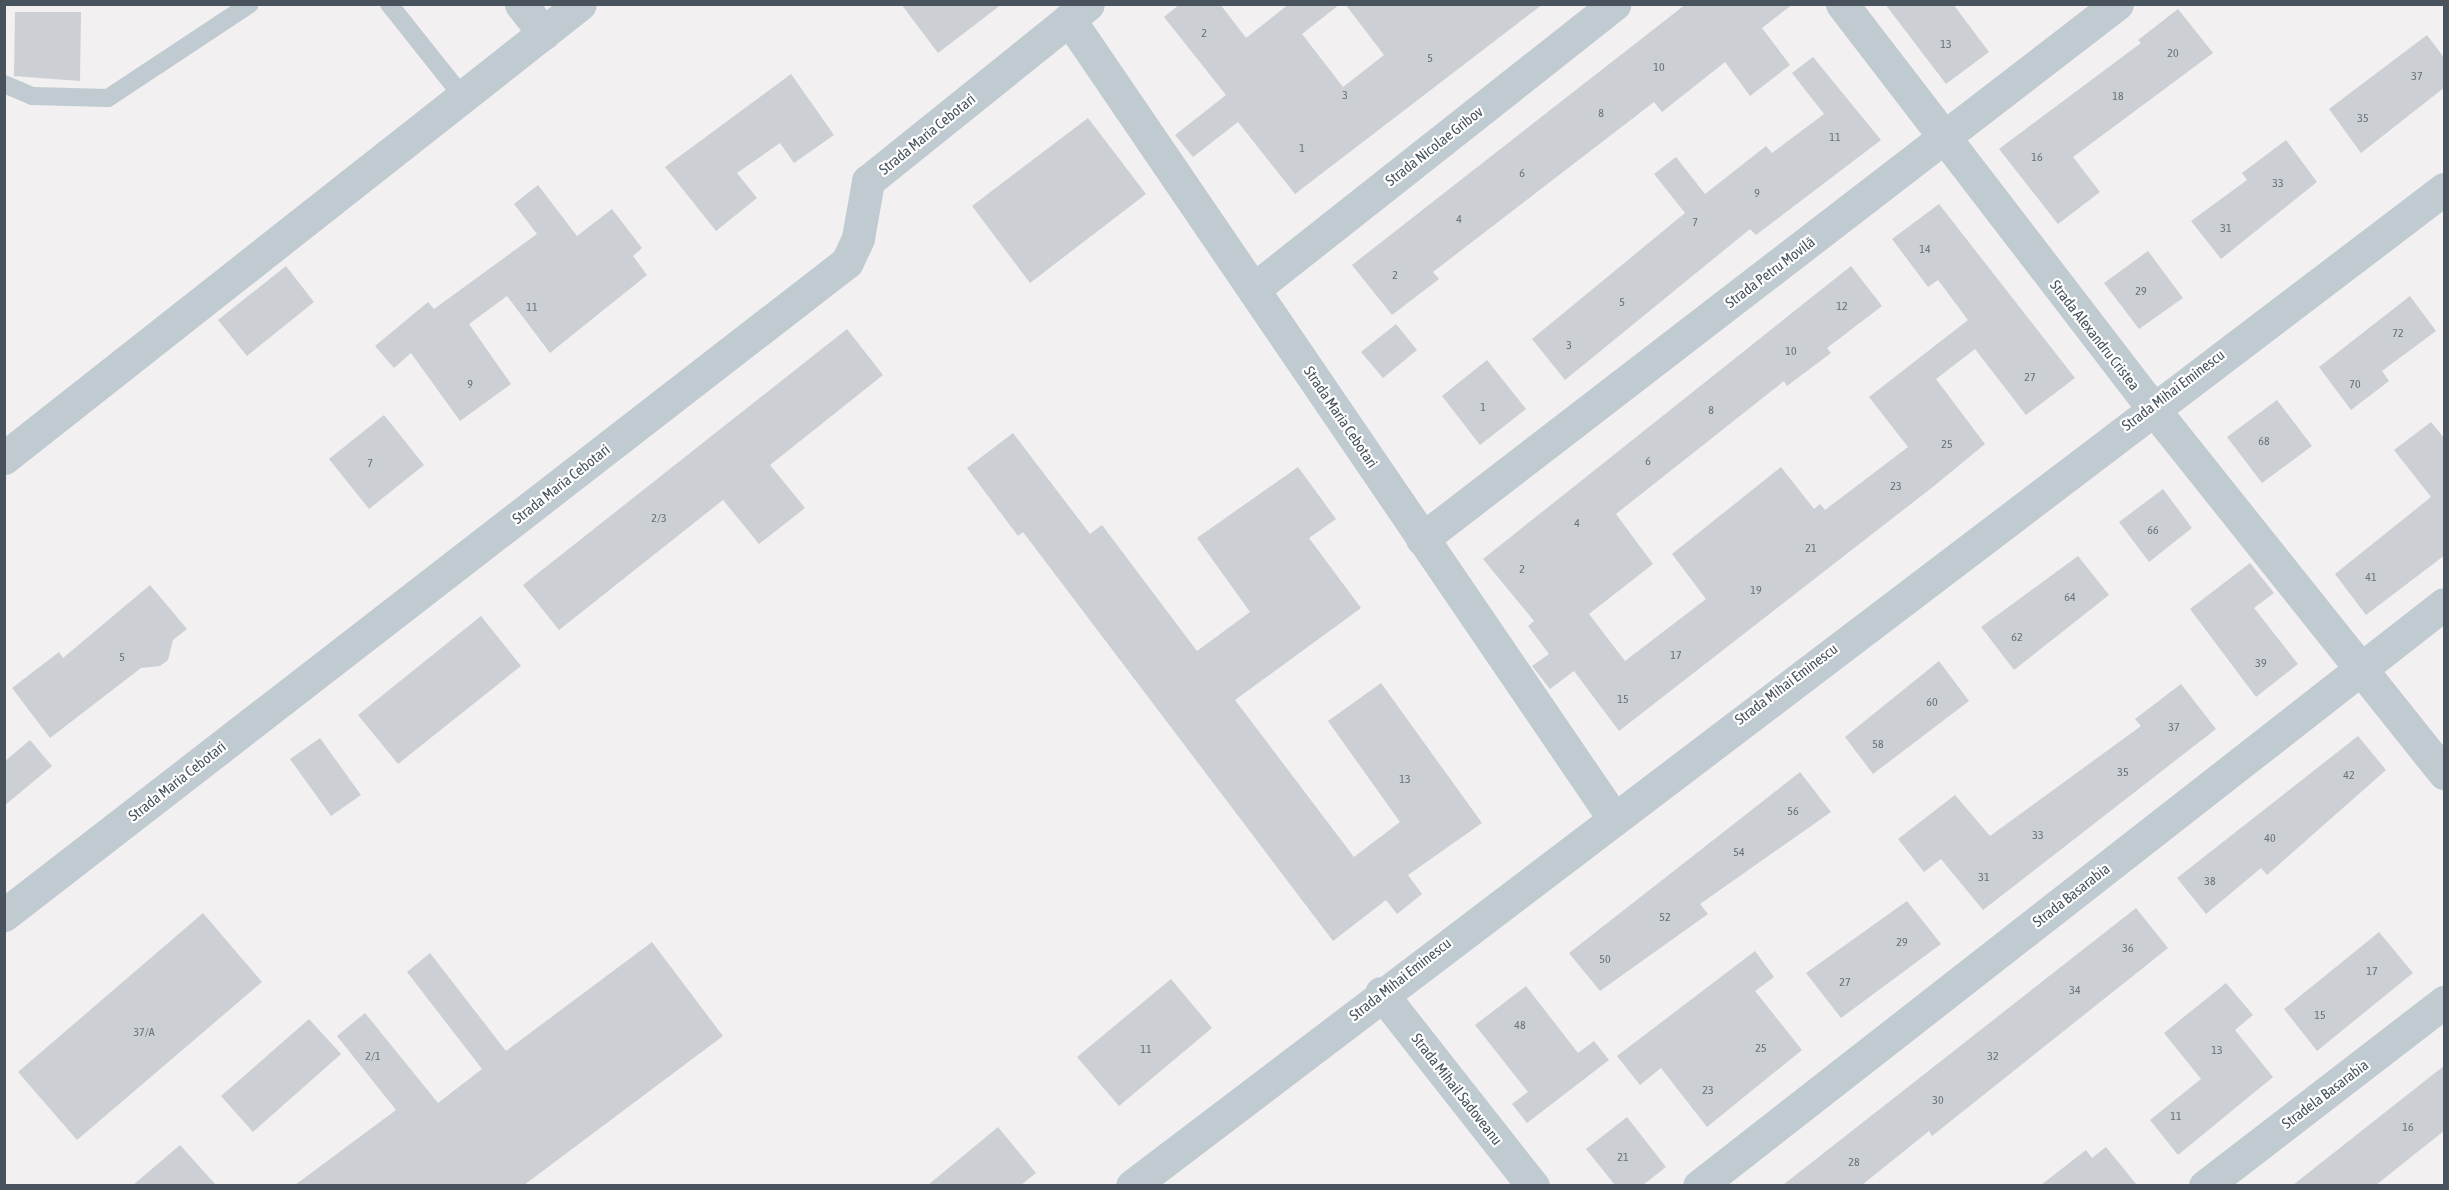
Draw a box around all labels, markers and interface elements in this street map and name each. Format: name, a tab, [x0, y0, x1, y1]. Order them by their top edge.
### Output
house number: 2	[1201, 27, 1207, 41]
house number: 13	[1940, 38, 1952, 52]
house number: 20	[2167, 47, 2179, 61]
house number: 5	[1427, 52, 1433, 66]
house number: 10	[1653, 61, 1665, 75]
house number: 37	[2411, 70, 2423, 84]
house number: 3	[1342, 89, 1348, 103]
street label: Strada Maria Cebotari	[875, 90, 979, 178]
house number: 18	[2112, 90, 2124, 104]
street label: Strada Nicolae Gribov	[1382, 102, 1486, 190]
house number: 8	[1598, 107, 1604, 121]
house number: 35	[2357, 112, 2369, 126]
house number: 11	[1829, 131, 1841, 145]
house number: 1	[1299, 142, 1305, 156]
house number: 16	[2031, 151, 2043, 165]
house number: 6	[1519, 167, 1525, 181]
house number: 33	[2272, 177, 2284, 191]
house number: 9	[1754, 187, 1760, 201]
house number: 4	[1456, 213, 1462, 227]
house number: 7	[1692, 216, 1698, 230]
house number: 31	[2220, 222, 2232, 236]
street label: Strada Petru Movilă	[1722, 232, 1818, 312]
house number: 14	[1919, 243, 1931, 257]
house number: 2	[1392, 269, 1398, 283]
street label: Strada Alexandru Cristea	[2046, 276, 2144, 394]
house number: 29	[2135, 285, 2147, 299]
house number: 5	[1619, 296, 1625, 310]
house number: 12	[1836, 300, 1848, 314]
house number: 11	[526, 301, 538, 315]
house number: 72	[2392, 327, 2404, 341]
house number: 3	[1566, 339, 1572, 353]
house number: 10	[1785, 345, 1797, 359]
street label: Strada Mihai Eminescu	[2118, 346, 2228, 434]
street label: Strada Maria Cebotari	[1300, 363, 1382, 471]
house number: 27	[2024, 371, 2036, 385]
house number: 9	[467, 378, 473, 392]
house number: 70	[2349, 378, 2361, 392]
house number: 1	[1480, 401, 1486, 415]
house number: 8	[1708, 404, 1714, 418]
house number: 68	[2258, 435, 2270, 449]
house number: 25	[1941, 438, 1953, 452]
street label: Strada Maria Cebotari	[509, 440, 613, 528]
house number: 6	[1645, 455, 1651, 469]
house number: 7	[367, 457, 373, 471]
house number: 23	[1890, 480, 1902, 494]
house number: 2/3	[651, 512, 667, 526]
house number: 4	[1574, 517, 1580, 531]
house number: 66	[2147, 524, 2159, 538]
house number: 21	[1805, 542, 1817, 556]
house number: 2	[1519, 563, 1525, 577]
house number: 41	[2365, 571, 2377, 585]
house number: 19	[1750, 584, 1762, 598]
house number: 64	[2064, 591, 2076, 605]
house number: 62	[2011, 631, 2023, 645]
street label: Strada Mihai Eminescu	[1731, 640, 1841, 728]
house number: 17	[1670, 649, 1682, 663]
house number: 5	[119, 651, 125, 665]
house number: 39	[2255, 657, 2267, 671]
house number: 15	[1617, 693, 1629, 707]
house number: 60	[1926, 696, 1938, 710]
house number: 37	[2168, 721, 2180, 735]
street label: Strada Maria Cebotari	[125, 737, 229, 825]
house number: 58	[1872, 738, 1884, 752]
house number: 35	[2117, 766, 2129, 780]
house number: 42	[2343, 769, 2355, 783]
house number: 13	[1399, 773, 1411, 787]
house number: 56	[1787, 805, 1799, 819]
house number: 33	[2032, 829, 2044, 843]
house number: 40	[2264, 832, 2276, 846]
house number: 54	[1733, 846, 1745, 860]
street label: Strada Basarabia	[2029, 859, 2113, 931]
house number: 31	[1978, 871, 1990, 885]
house number: 38	[2204, 875, 2216, 889]
house number: 52	[1659, 911, 1671, 925]
street label: Strada Mihai Eminescu	[1346, 934, 1454, 1024]
house number: 29	[1896, 936, 1908, 950]
house number: 36	[2122, 942, 2134, 956]
house number: 50	[1599, 953, 1611, 967]
house number: 17	[2366, 965, 2378, 979]
house number: 27	[1839, 976, 1851, 990]
house number: 34	[2069, 984, 2081, 998]
house number: 15	[2314, 1009, 2326, 1023]
house number: 48	[1514, 1019, 1526, 1033]
house number: 37/A	[133, 1026, 155, 1040]
street label: Strada Mihail Sadoveanu	[1408, 1030, 1506, 1148]
house number: 25	[1755, 1042, 1767, 1056]
house number: 11	[1140, 1043, 1152, 1057]
house number: 13	[2211, 1044, 2223, 1058]
house number: 2/1	[365, 1050, 381, 1064]
house number: 32	[1987, 1050, 1999, 1064]
street label: Stradela Basarabia	[2278, 1056, 2372, 1132]
house number: 23	[1702, 1084, 1714, 1098]
house number: 30	[1932, 1094, 1944, 1108]
house number: 11	[2170, 1110, 2182, 1124]
house number: 16	[2402, 1121, 2414, 1135]
house number: 21	[1617, 1151, 1629, 1165]
house number: 28	[1848, 1156, 1860, 1170]

